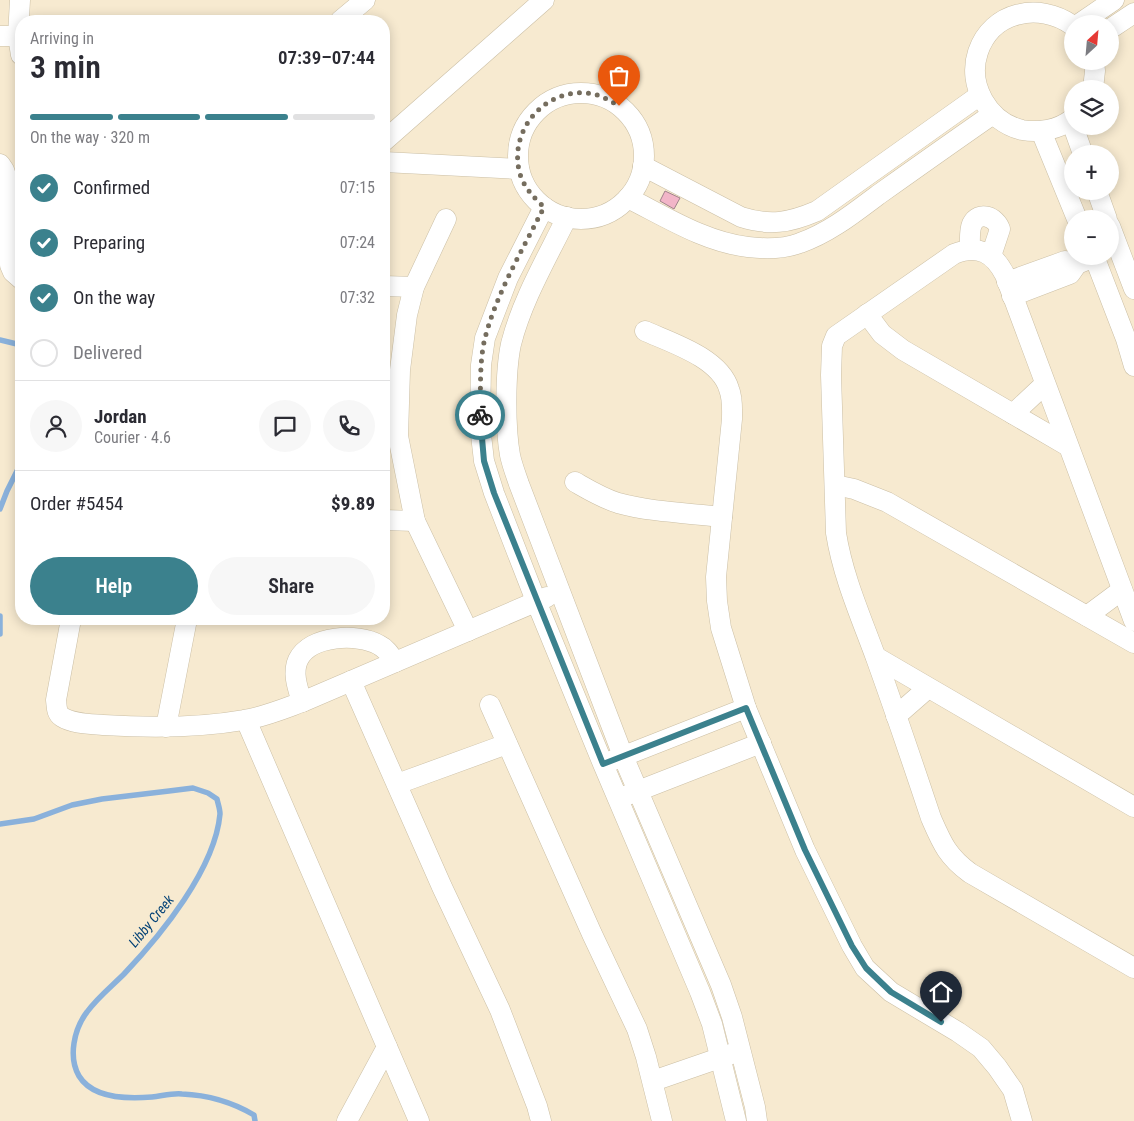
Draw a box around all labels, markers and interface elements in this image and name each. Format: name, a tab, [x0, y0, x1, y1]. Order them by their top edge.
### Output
north arrow	[1064, 15, 1119, 70]
map controls	[1064, 15, 1119, 265]
text: Arriving in	[30, 29, 94, 48]
text: 07:39–07:44	[278, 46, 375, 69]
text: 3 min	[30, 48, 101, 86]
pin	[598, 55, 640, 106]
icon: bag	[605, 62, 633, 90]
button: layers	[1064, 80, 1119, 135]
text: On the way · 320 m	[30, 128, 150, 147]
button: +	[1064, 145, 1119, 200]
icon: check	[30, 174, 58, 202]
text: Confirmed	[73, 176, 150, 199]
text: 07:15	[340, 178, 375, 197]
button: −	[1064, 210, 1119, 265]
icon: check	[30, 229, 58, 257]
text: Preparing	[73, 231, 145, 254]
text: 07:24	[340, 233, 375, 252]
icon: check	[30, 284, 58, 312]
text: On the way	[73, 286, 155, 309]
text: 07:32	[340, 288, 375, 307]
text: Delivered	[73, 341, 142, 364]
courier	[455, 390, 505, 440]
button: person	[30, 400, 82, 452]
button: chat	[259, 400, 311, 452]
button: phone	[323, 400, 375, 452]
icon: bike	[466, 401, 494, 429]
text: Jordan	[94, 405, 147, 428]
text: Courier · 4.6	[94, 428, 171, 447]
text: Order #5454	[30, 492, 123, 515]
text: $9.89	[331, 492, 375, 515]
button: Help	[30, 557, 198, 615]
button: Share	[208, 557, 375, 615]
water label: Libby Creek	[125, 891, 177, 950]
pin	[920, 971, 962, 1022]
icon: home	[927, 978, 955, 1006]

